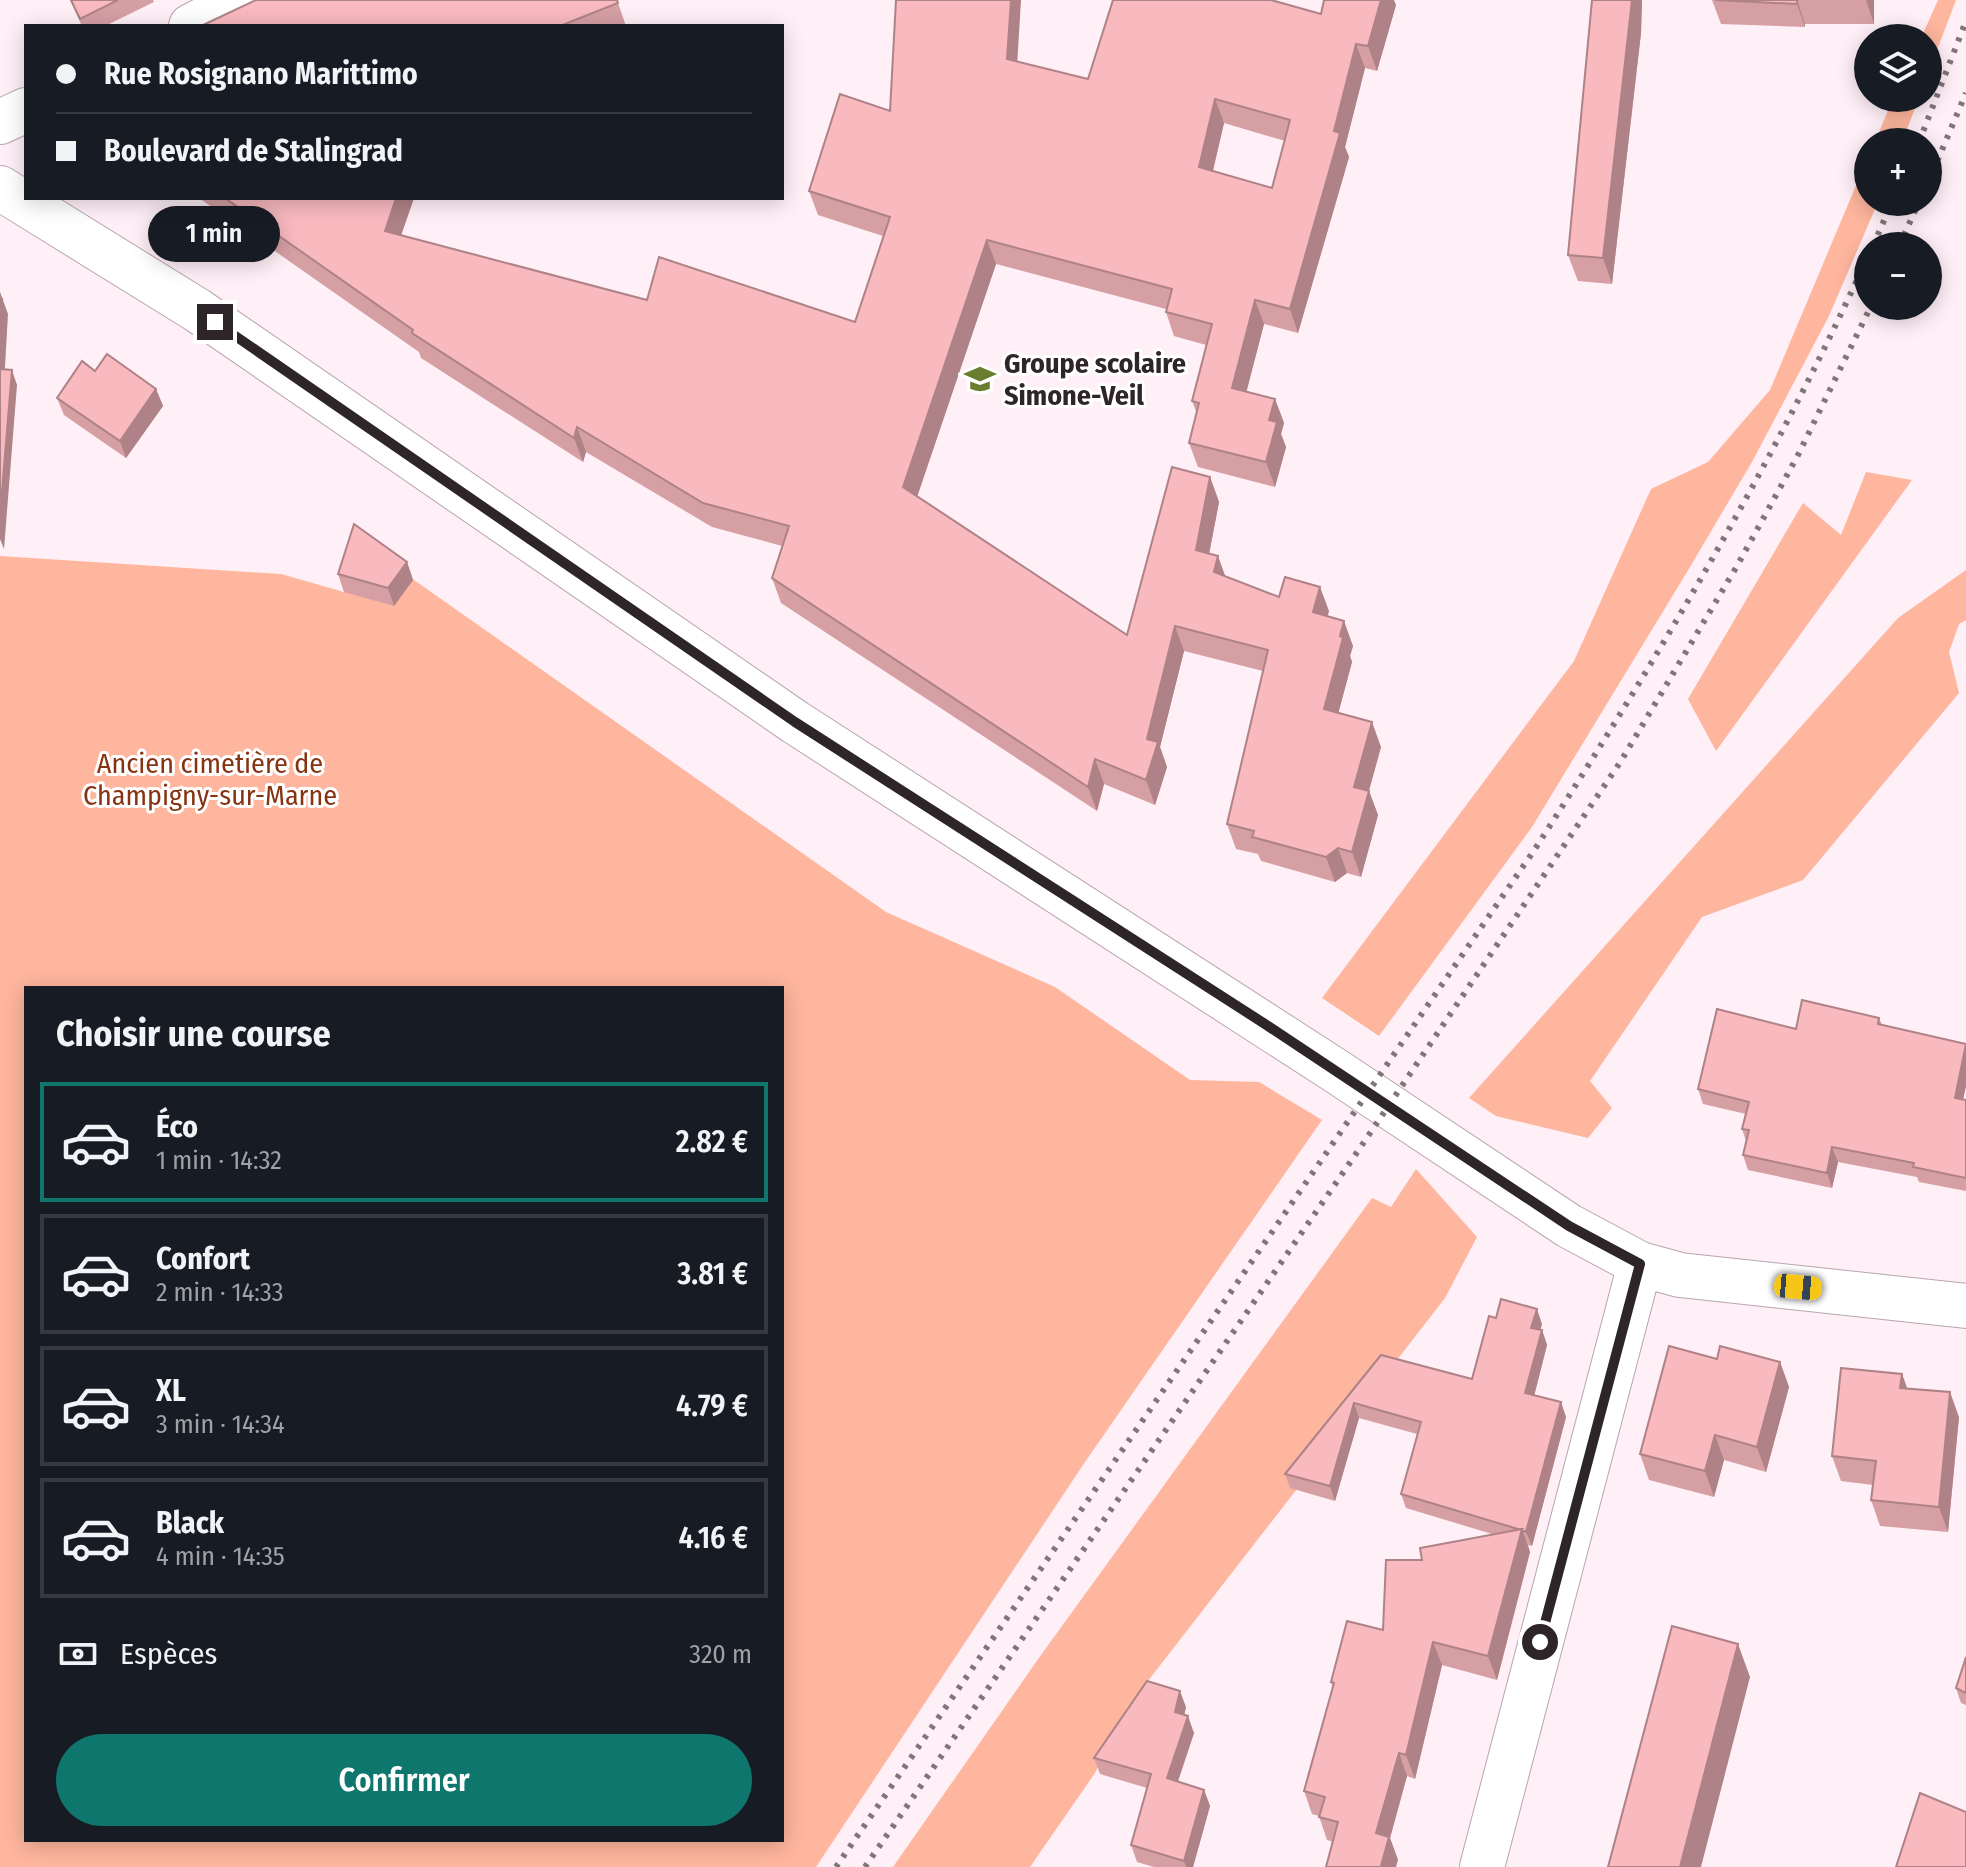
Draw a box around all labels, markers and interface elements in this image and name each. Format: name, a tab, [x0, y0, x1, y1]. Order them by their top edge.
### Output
map controls	[1854, 24, 1942, 320]
button: layers	[1854, 24, 1942, 112]
text: Rue Rosignano Marittimo	[104, 56, 418, 92]
button: +	[1854, 128, 1942, 216]
text: Boulevard de Stalingrad	[104, 133, 403, 169]
callout: 1 min	[149, 206, 281, 262]
text: 1 min	[186, 218, 242, 249]
button: −	[1854, 232, 1942, 320]
route end	[197, 304, 233, 340]
place label: Groupe scolaire Simone-Veil	[1004, 347, 1186, 412]
school or university icon: Groupe scolaire Simone-Veil	[963, 362, 997, 396]
park label: Ancien cimetière de Champigny-sur-Marne	[83, 747, 337, 812]
text: Choisir une course	[56, 1012, 331, 1056]
icon: car	[60, 1106, 132, 1178]
text: Éco	[156, 1109, 198, 1145]
text: 2.82 €	[676, 1124, 748, 1160]
text: 1 min · 14:32	[156, 1145, 282, 1176]
icon: car	[60, 1238, 132, 1310]
text: Confort	[156, 1241, 250, 1277]
text: 3.81 €	[677, 1256, 748, 1292]
car	[1773, 1273, 1823, 1301]
text: 2 min · 14:33	[156, 1277, 283, 1308]
icon: car	[60, 1370, 132, 1442]
text: XL	[156, 1373, 186, 1409]
text: 4.79 €	[676, 1388, 748, 1424]
text: 3 min · 14:34	[156, 1409, 284, 1440]
icon: car	[60, 1502, 132, 1574]
text: Black	[156, 1505, 224, 1541]
text: 4.16 €	[679, 1520, 748, 1556]
text: 4 min · 14:35	[156, 1541, 285, 1572]
route start	[1522, 1624, 1558, 1660]
icon: cash	[56, 1632, 100, 1676]
text: Espèces	[120, 1636, 217, 1672]
text: 320 m	[689, 1639, 752, 1670]
button: Confirmer	[56, 1734, 752, 1826]

